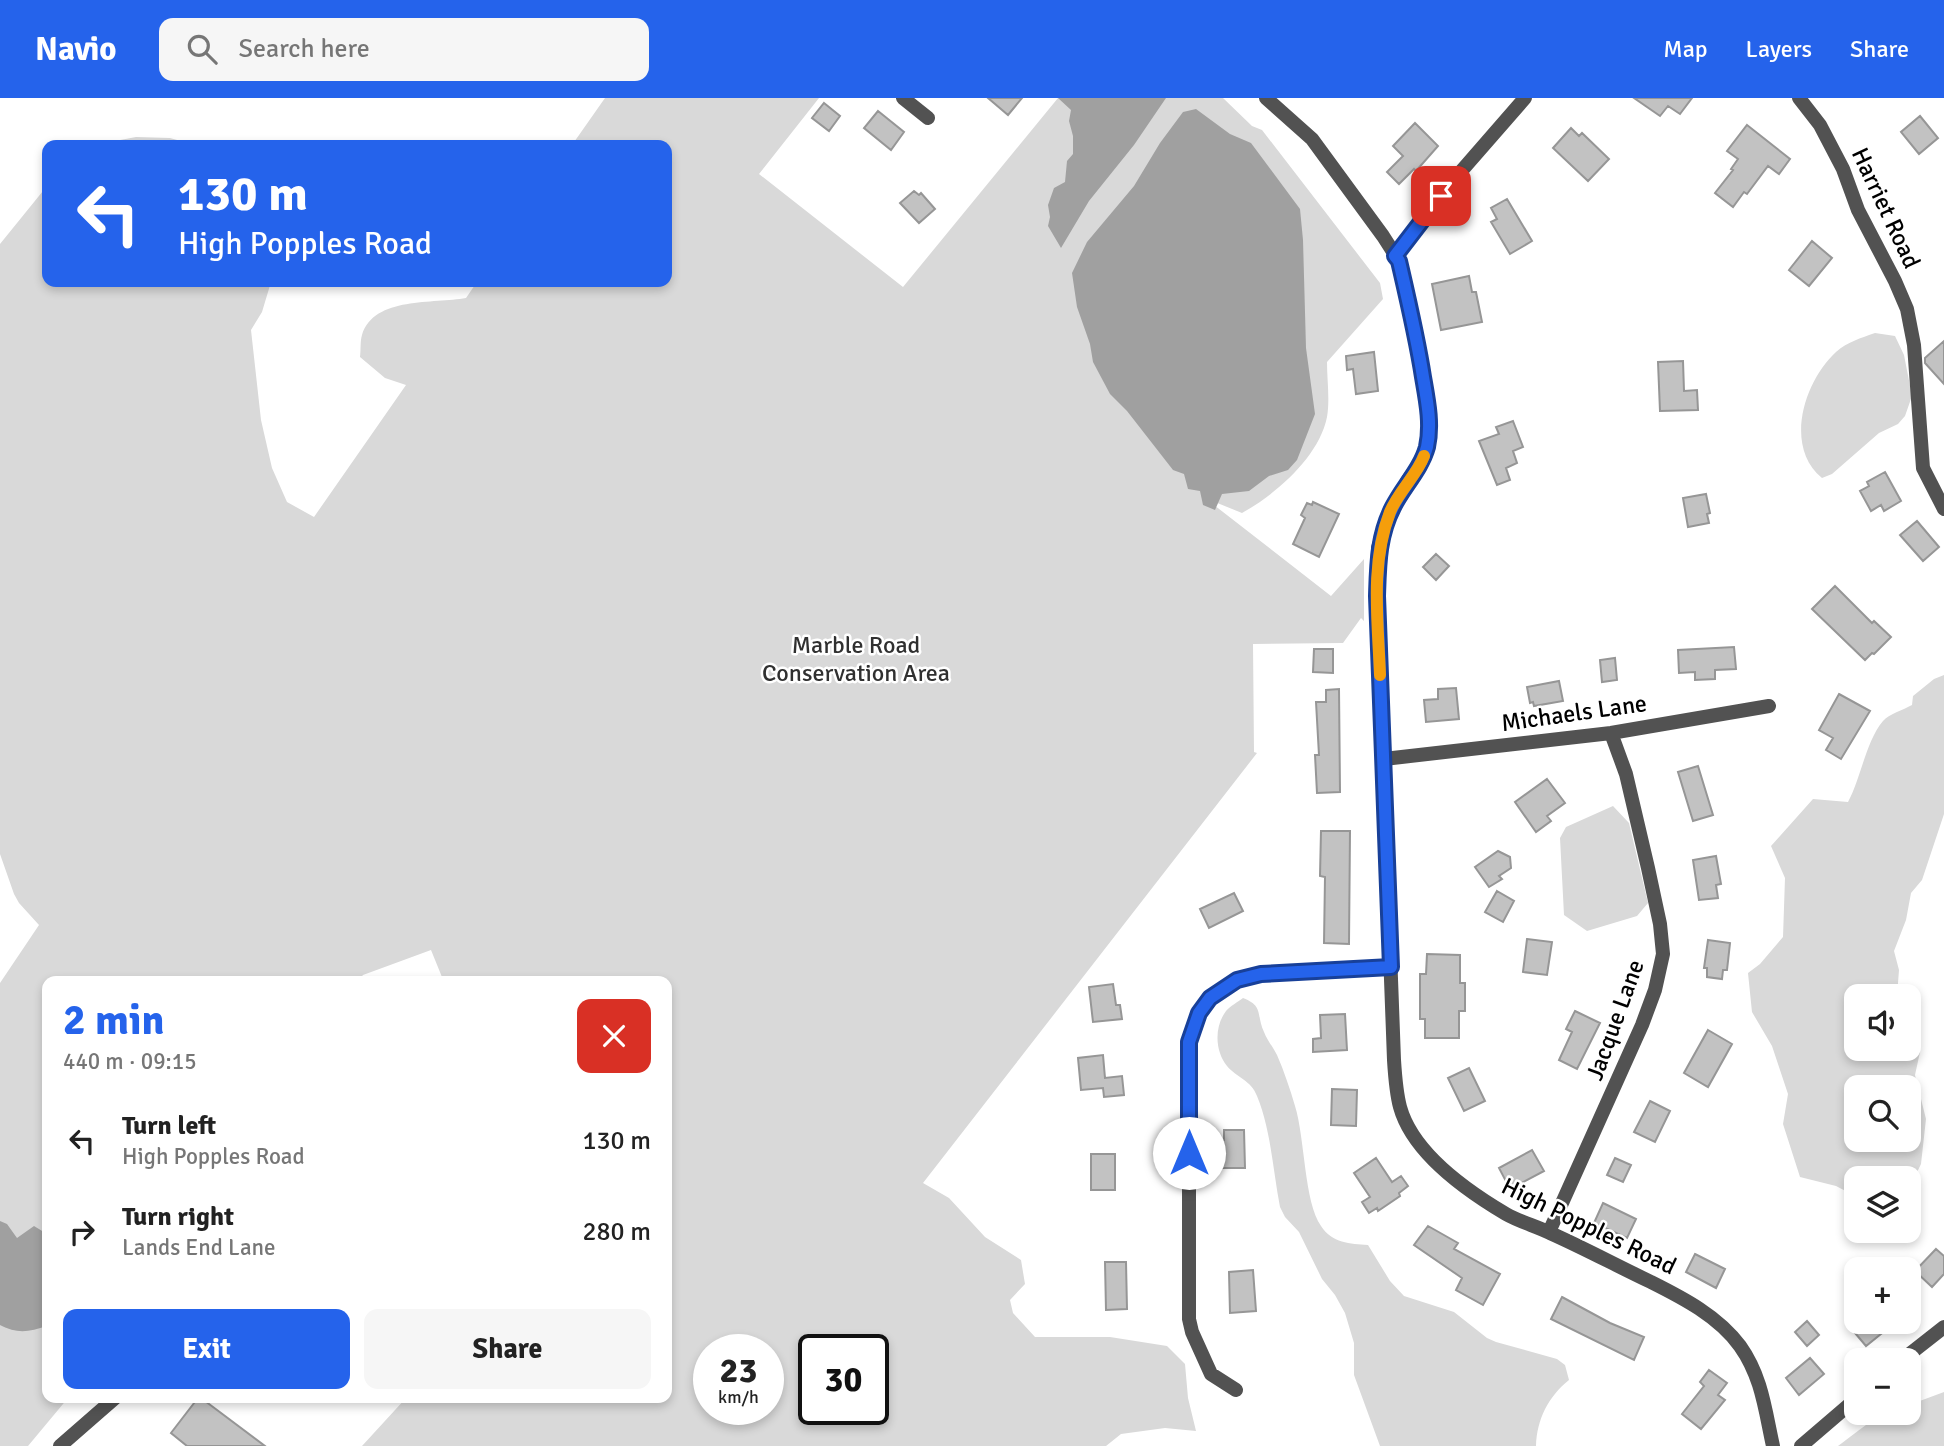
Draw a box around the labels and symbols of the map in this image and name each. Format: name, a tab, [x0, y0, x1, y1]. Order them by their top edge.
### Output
street label: Harriet Road	[1845, 143, 1927, 273]
pin	[1411, 166, 1471, 226]
park label: Marble Road Conservation Area	[762, 630, 950, 688]
street label: Michaels Lane	[1499, 688, 1649, 738]
street label: Jacque Lane	[1579, 956, 1651, 1084]
position arrow	[1152, 1116, 1226, 1190]
street label: High Popples Road	[1497, 1171, 1681, 1281]
speed limit sign: 30	[798, 1334, 889, 1425]

